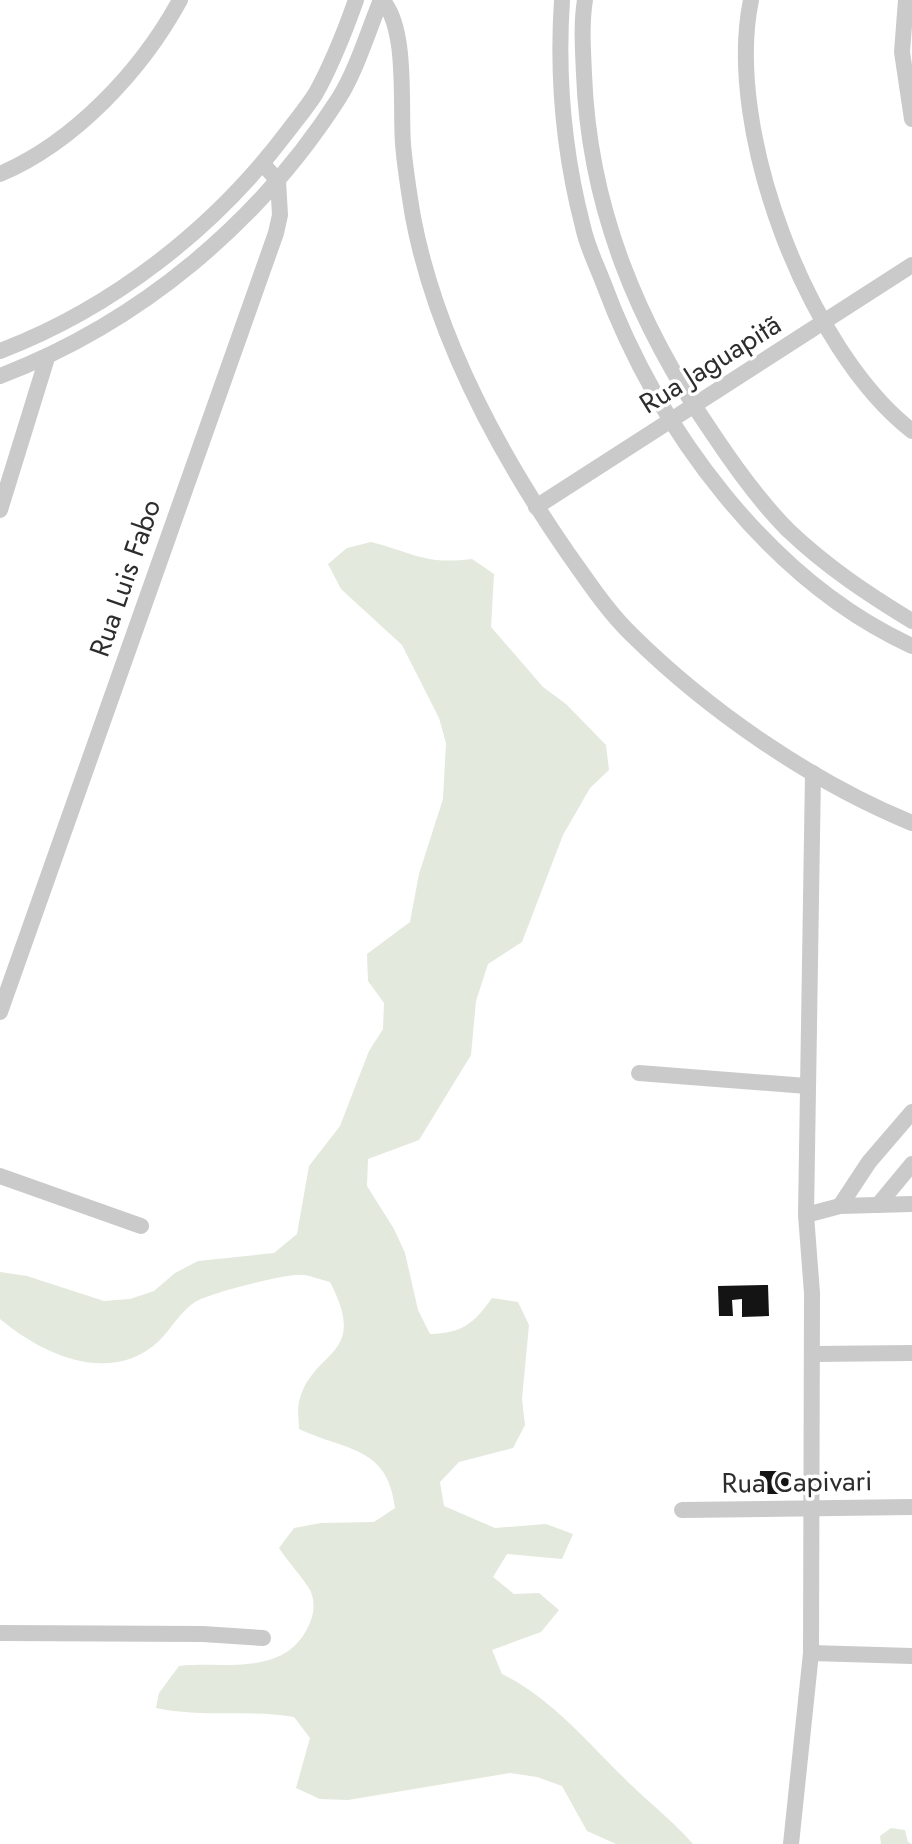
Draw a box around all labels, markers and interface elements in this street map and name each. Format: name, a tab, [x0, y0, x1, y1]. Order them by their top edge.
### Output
street label: Rua Jaguapitã	[631, 304, 789, 424]
street label: Rua Luis Fabo	[79, 494, 171, 662]
street label: Rua Capivari	[721, 1460, 873, 1504]

